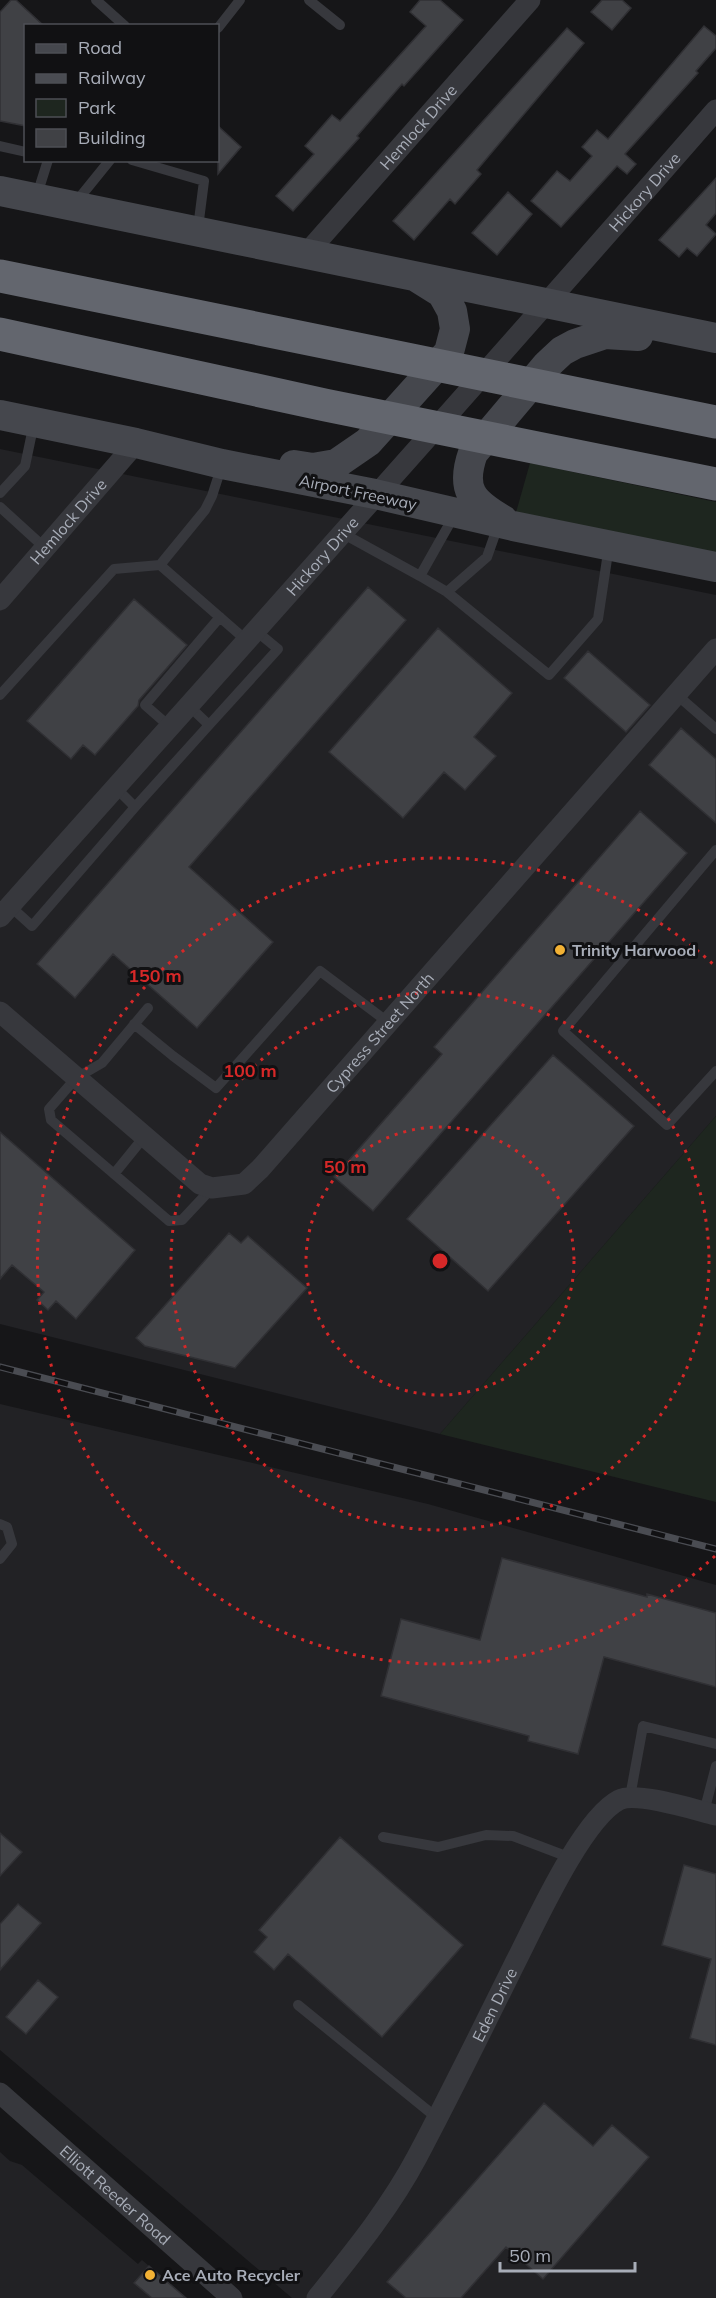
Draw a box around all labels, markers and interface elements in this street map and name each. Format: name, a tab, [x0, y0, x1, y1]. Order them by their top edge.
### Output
legend	[24, 24, 219, 162]
text: Road	[78, 36, 122, 59]
text: Railway	[78, 66, 146, 89]
street label: Hemlock Drive	[375, 80, 461, 174]
text: Park	[78, 96, 117, 119]
text: Building	[78, 126, 146, 149]
street label: Hickory Drive	[604, 148, 684, 236]
street label: Airport Freeway	[297, 470, 419, 514]
street label: Hemlock Drive	[25, 474, 111, 568]
street label: Hickory Drive	[282, 512, 363, 600]
place label: Trinity Harwood	[572, 940, 696, 960]
marker: Trinity Harwood	[553, 943, 567, 957]
text: 150 m	[128, 964, 182, 987]
street label: Cypress Street North	[321, 968, 438, 1097]
text: 100 m	[223, 1059, 277, 1082]
text: 50 m	[324, 1155, 366, 1178]
centre of rings	[430, 1251, 450, 1271]
street label: Eden Drive	[468, 1964, 521, 2045]
street label: Elliott Reeder Road	[56, 2141, 175, 2249]
scale bar	[500, 2235, 635, 2273]
text: 50 m	[509, 2244, 551, 2267]
place label: Ace Auto Recycler	[162, 2265, 301, 2285]
marker: Ace Auto Recycler	[143, 2268, 157, 2282]

